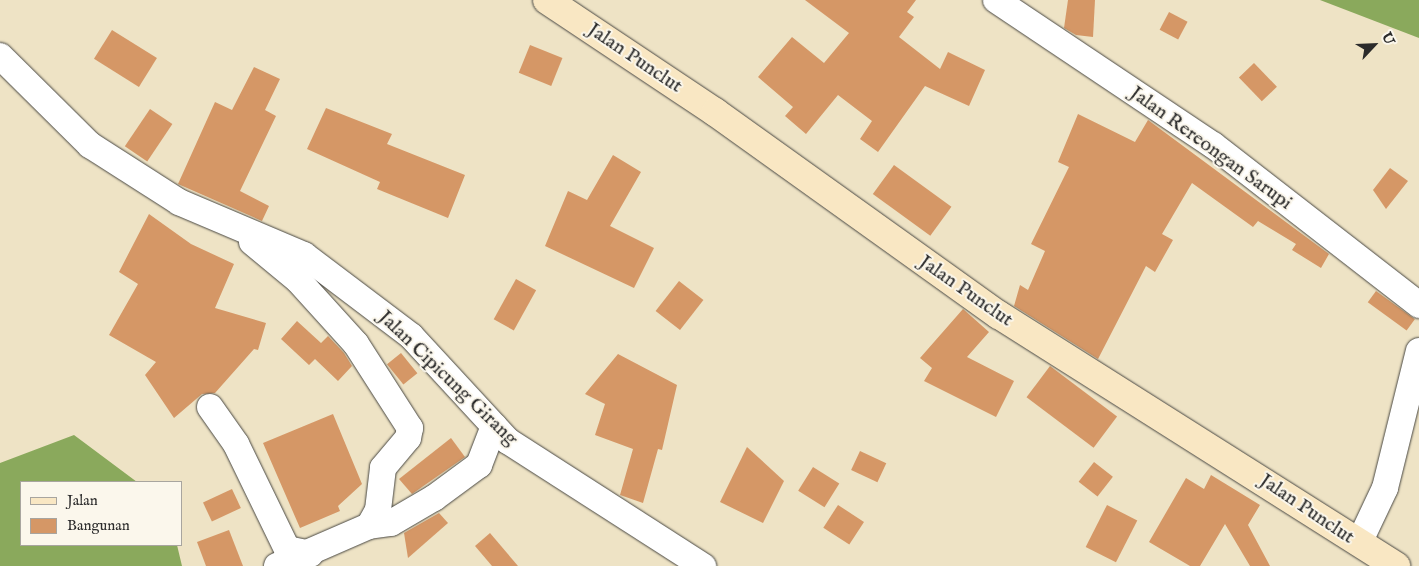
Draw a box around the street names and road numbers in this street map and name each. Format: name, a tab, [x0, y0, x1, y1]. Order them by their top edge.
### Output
street label: Jalan Punclut	[583, 18, 687, 98]
street label: Jalan Rereongan Sarupi	[1125, 81, 1297, 215]
street label: Jalan Punclut	[914, 250, 1018, 332]
street label: Jalan Cipicung Girang	[373, 305, 523, 451]
street label: Jalan Punclut	[1255, 469, 1359, 549]

